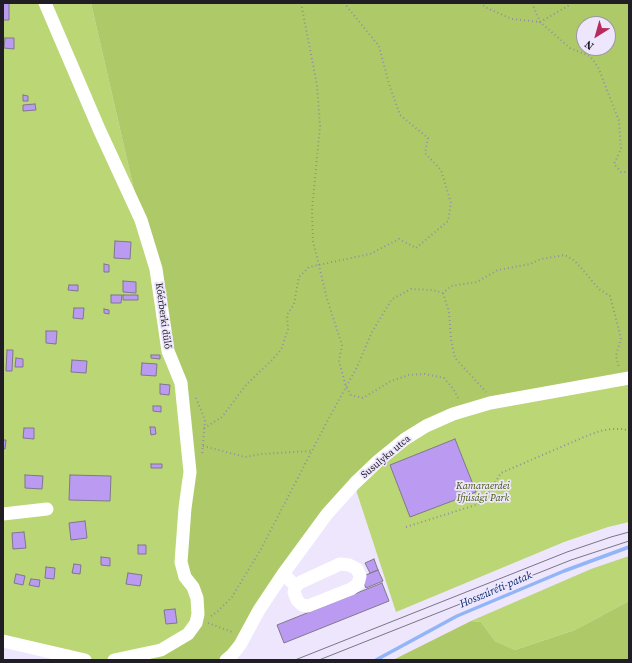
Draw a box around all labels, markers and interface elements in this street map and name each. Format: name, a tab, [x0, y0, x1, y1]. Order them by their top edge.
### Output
north arrow	[576, 16, 616, 56]
text: N	[581, 37, 597, 54]
street label: Kőérberki dűlő	[152, 282, 174, 350]
street label: Susulyka utca	[359, 433, 413, 481]
park label: Kamaraerdei Ifjúsági Park	[456, 480, 510, 504]
water label: Hosszúréti-patak	[458, 569, 534, 611]

